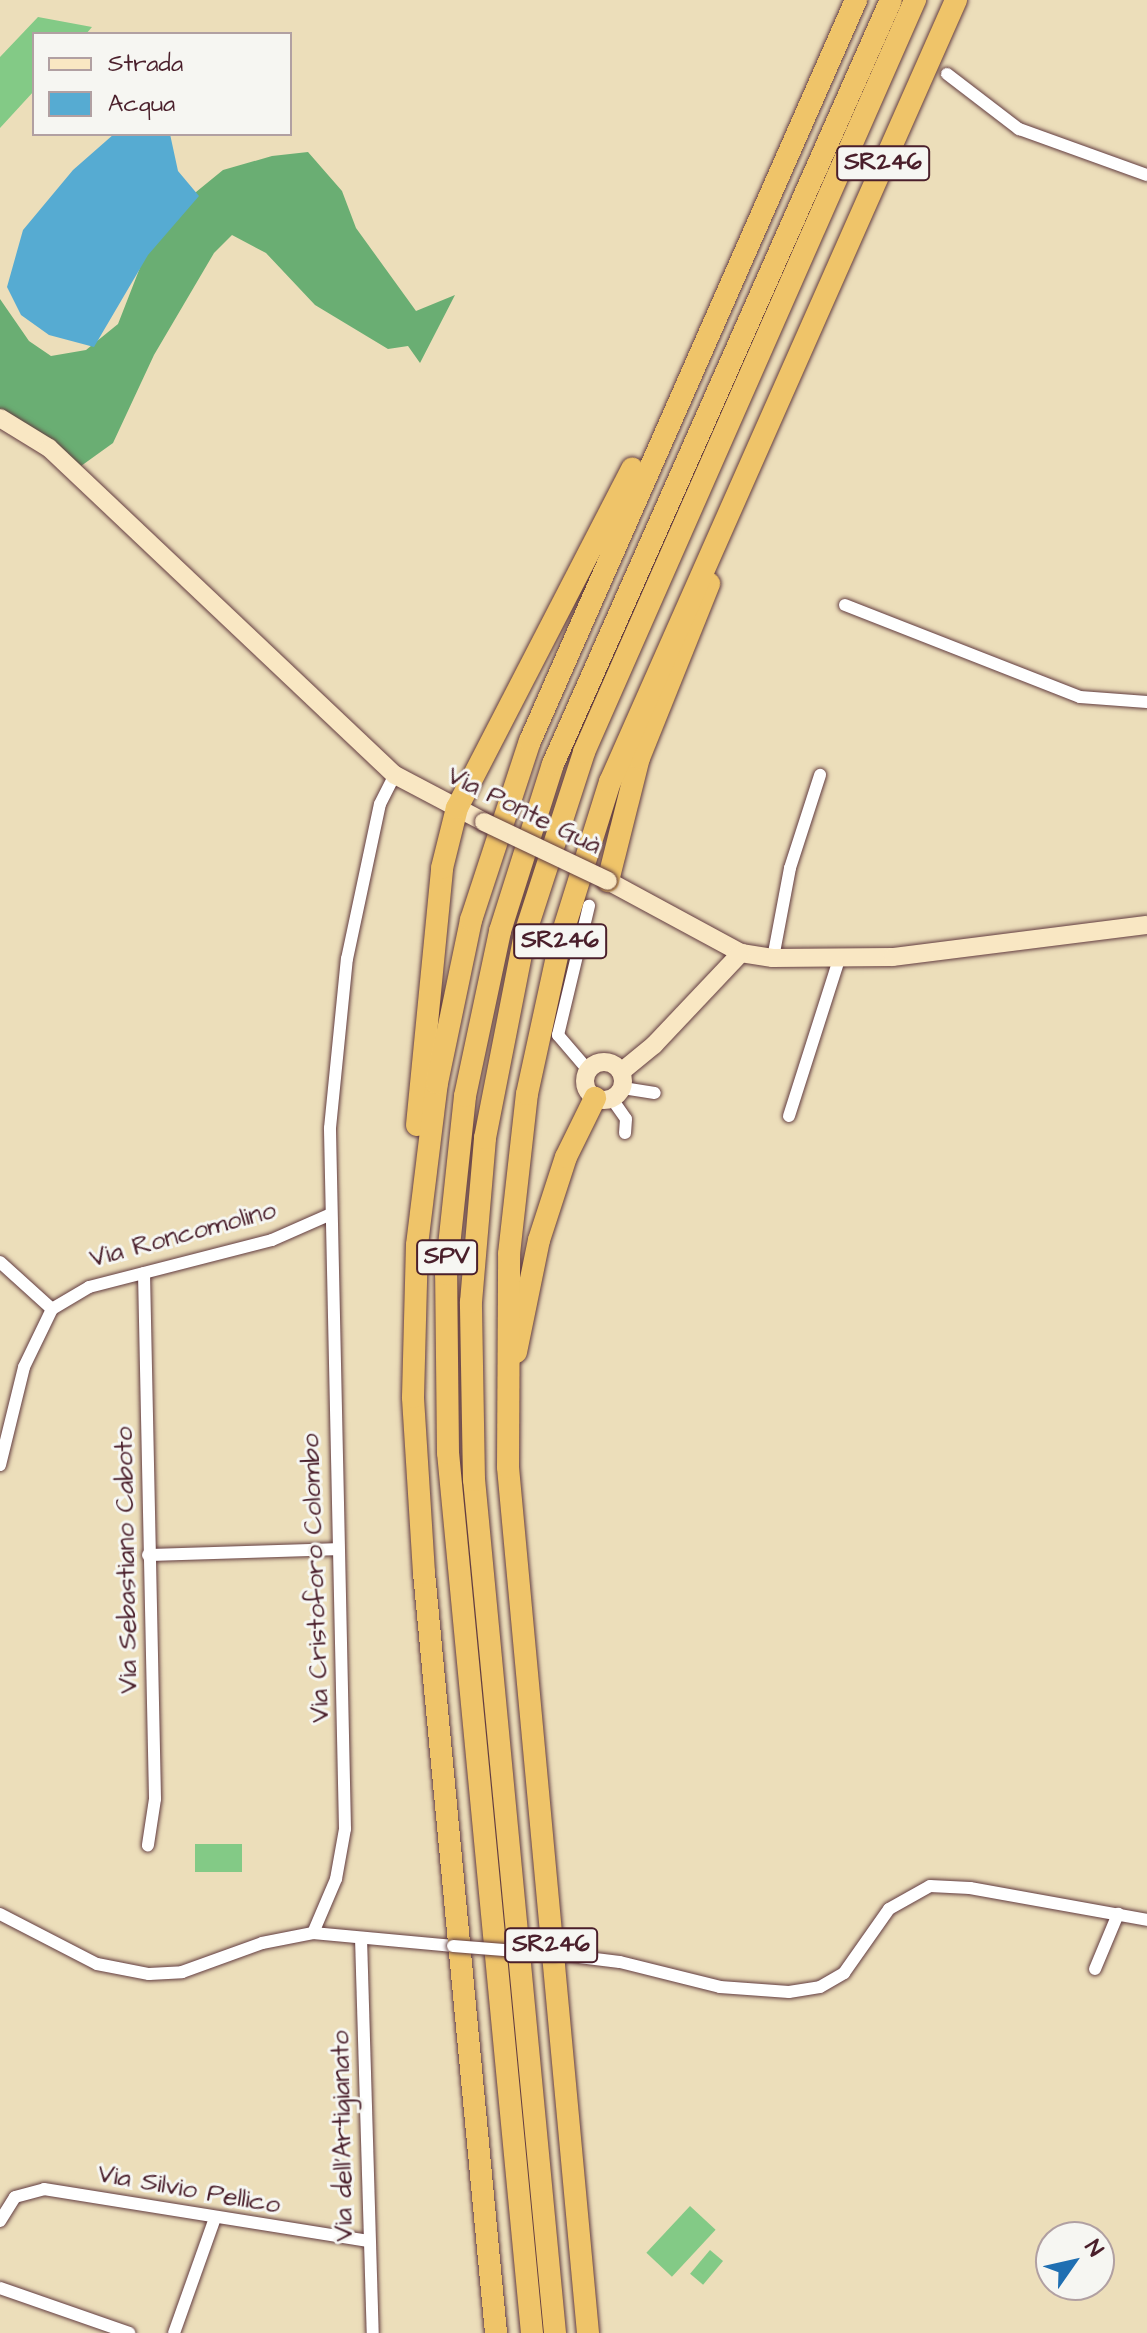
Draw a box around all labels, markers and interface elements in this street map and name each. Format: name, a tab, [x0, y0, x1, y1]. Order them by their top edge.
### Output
legend	[32, 32, 292, 136]
text: Strada	[108, 47, 183, 81]
text: Acqua	[108, 87, 175, 121]
road number: SR246	[835, 143, 931, 183]
street label: Via Ponte Guà	[442, 760, 606, 862]
road number: SR246	[512, 921, 608, 961]
street label: Via Roncomolino	[86, 1195, 280, 1275]
road number: SPV	[415, 1237, 479, 1277]
street label: Via Sebastiano Caboto	[109, 1426, 145, 1694]
street label: Via Cristoforo Colombo	[295, 1433, 337, 1723]
road number: SR246	[503, 1925, 599, 1965]
street label: Via dell'Artigianato	[326, 2030, 360, 2242]
street label: Via Silvio Pellico	[95, 2159, 283, 2221]
north arrow	[1035, 2221, 1115, 2301]
text: N	[1077, 2234, 1110, 2263]

